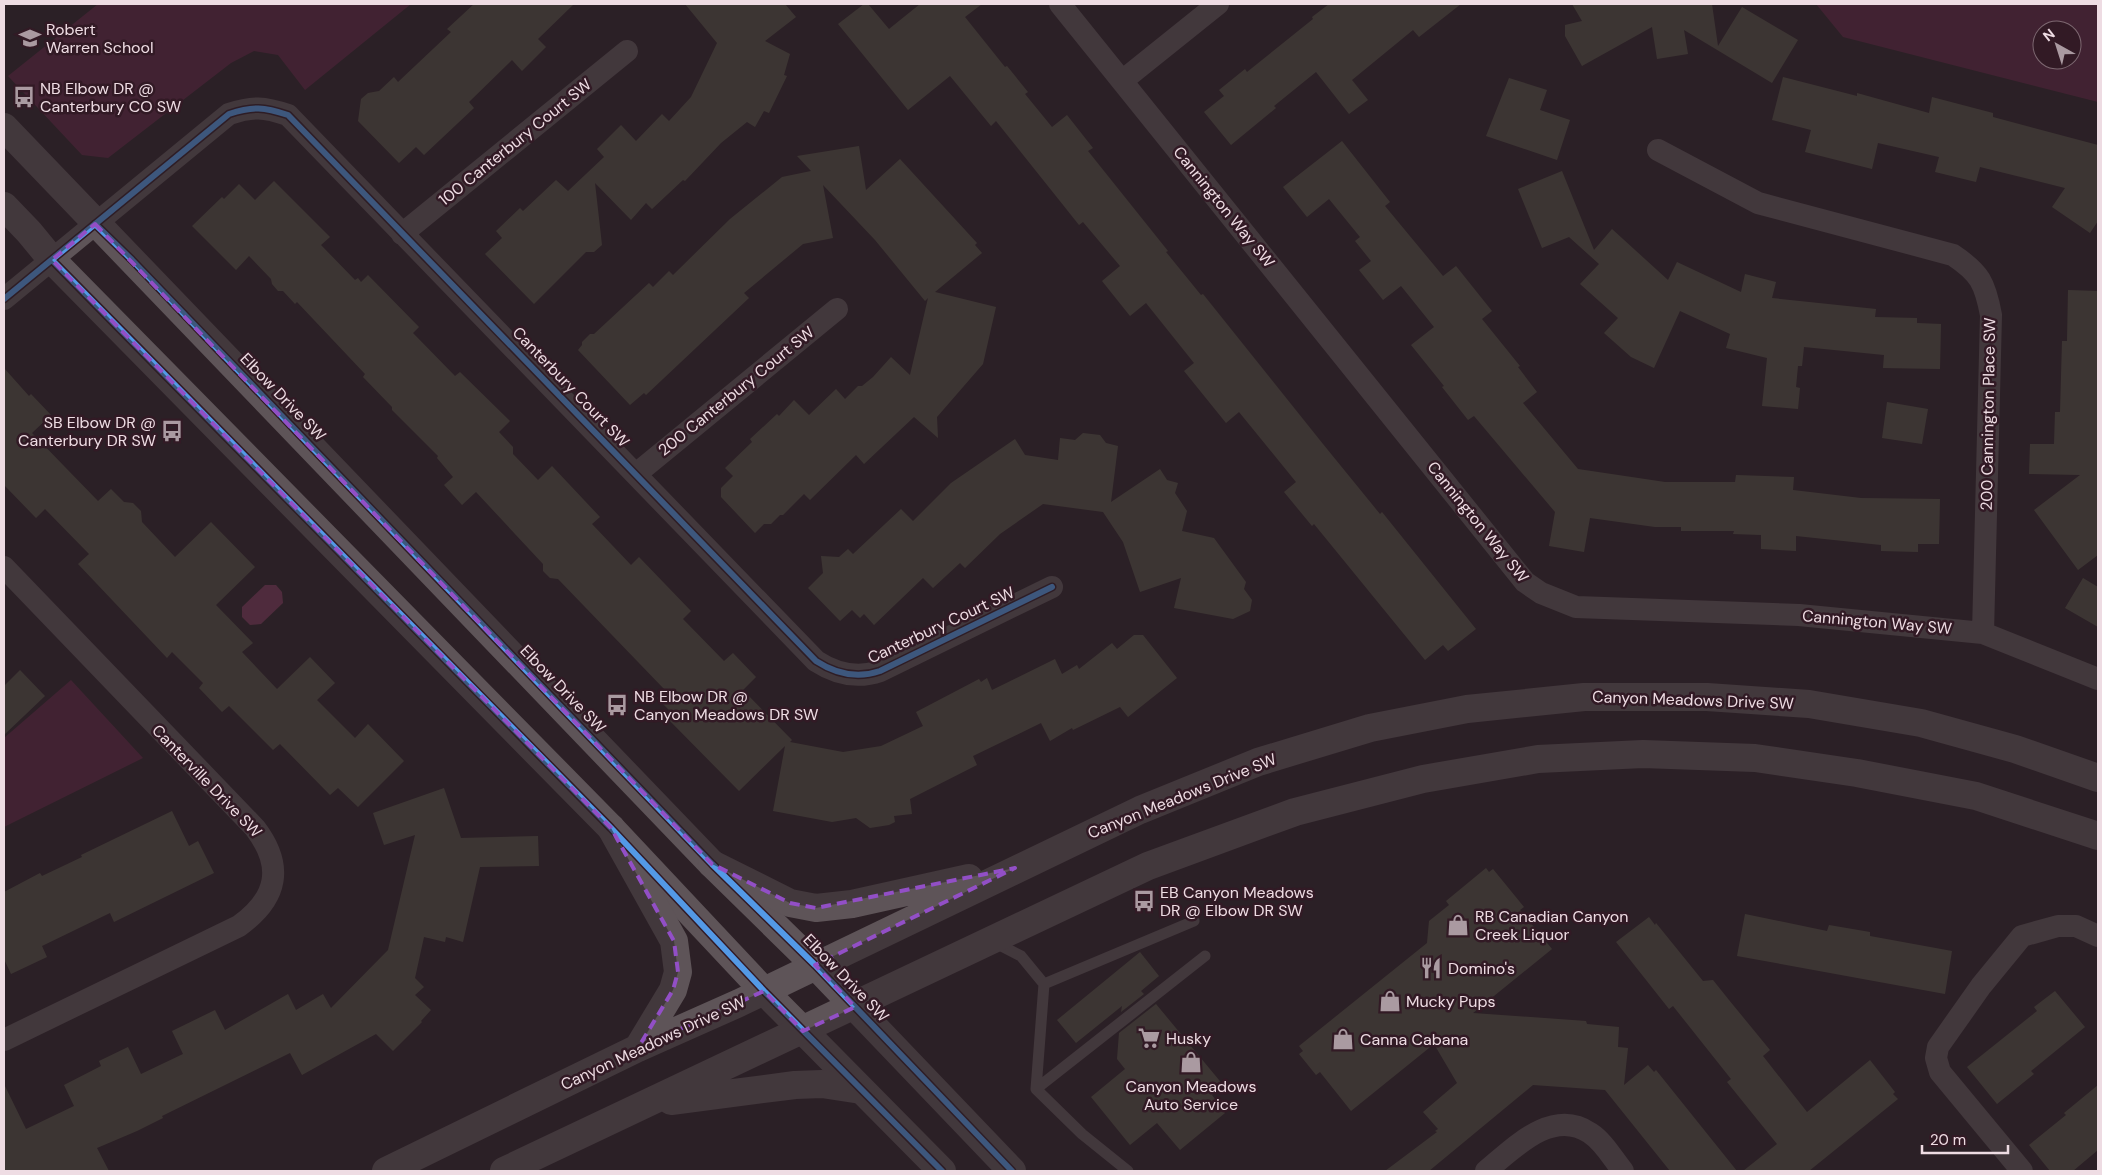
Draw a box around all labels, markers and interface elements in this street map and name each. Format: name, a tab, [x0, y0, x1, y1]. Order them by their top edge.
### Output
place label: Robert Warren School	[46, 19, 154, 58]
north arrow	[2032, 20, 2082, 70]
school or university icon: Robert Warren School	[17, 25, 43, 51]
text: N	[2039, 25, 2058, 45]
street label: 100 Canterbury Court SW	[434, 73, 596, 210]
place label: NB Elbow DR @ Canterbury CO SW	[40, 78, 182, 117]
bus stop icon: NB Elbow DR @ Canterbury CO SW	[11, 84, 37, 110]
street label: Cannington Way SW	[1169, 142, 1280, 272]
street label: 200 Cannington Place SW	[1976, 317, 2000, 511]
street label: 200 Canterbury Court SW	[654, 321, 819, 461]
street label: Canterbury Court SW	[508, 322, 634, 452]
street label: Elbow Drive SW	[236, 348, 331, 446]
place label: SB Elbow DR @ Canterbury DR SW	[18, 412, 157, 451]
bus stop icon: SB Elbow DR @ Canterbury DR SW	[159, 418, 185, 444]
street label: Cannington Way SW	[1423, 457, 1534, 587]
street label: Canterbury Court SW	[864, 582, 1018, 668]
street label: Cannington Way SW	[1801, 605, 1953, 639]
street label: Elbow Drive SW	[516, 640, 611, 738]
place label: NB Elbow DR @ Canyon Meadows DR SW	[634, 686, 819, 725]
street label: Canyon Meadows Drive SW	[1592, 686, 1795, 714]
bus stop icon: NB Elbow DR @ Canyon Meadows DR SW	[604, 692, 630, 718]
street label: Canterville Drive SW	[147, 720, 267, 843]
street label: Canyon Meadows Drive SW	[1085, 748, 1280, 844]
place label: EB Canyon Meadows DR @ Elbow DR SW	[1160, 882, 1314, 921]
bus stop icon: EB Canyon Meadows DR @ Elbow DR SW	[1131, 888, 1157, 914]
place label: RB Canadian Canyon Creek Liquor	[1475, 906, 1628, 945]
shop icon: RB Canadian Canyon Creek Liquor	[1445, 912, 1471, 938]
street label: Elbow Drive SW	[799, 929, 894, 1027]
restaurant icon: Domino's	[1418, 955, 1444, 981]
place label: Domino's	[1448, 958, 1515, 979]
shop icon: Mucky Pups	[1377, 988, 1403, 1014]
street label: Canyon Meadows Drive SW	[557, 991, 749, 1095]
place label: Mucky Pups	[1406, 991, 1496, 1012]
supermarket icon: Husky	[1136, 1025, 1162, 1051]
shop icon: Canna Cabana	[1330, 1026, 1356, 1052]
place label: Husky	[1166, 1028, 1211, 1049]
place label: Canna Cabana	[1360, 1029, 1468, 1050]
shop icon: Canyon Meadows Auto Service	[1178, 1049, 1204, 1075]
place label: Canyon Meadows Auto Service	[1126, 1076, 1256, 1115]
scale bar	[1922, 1122, 2008, 1154]
text: 20 m	[1930, 1130, 1966, 1150]

